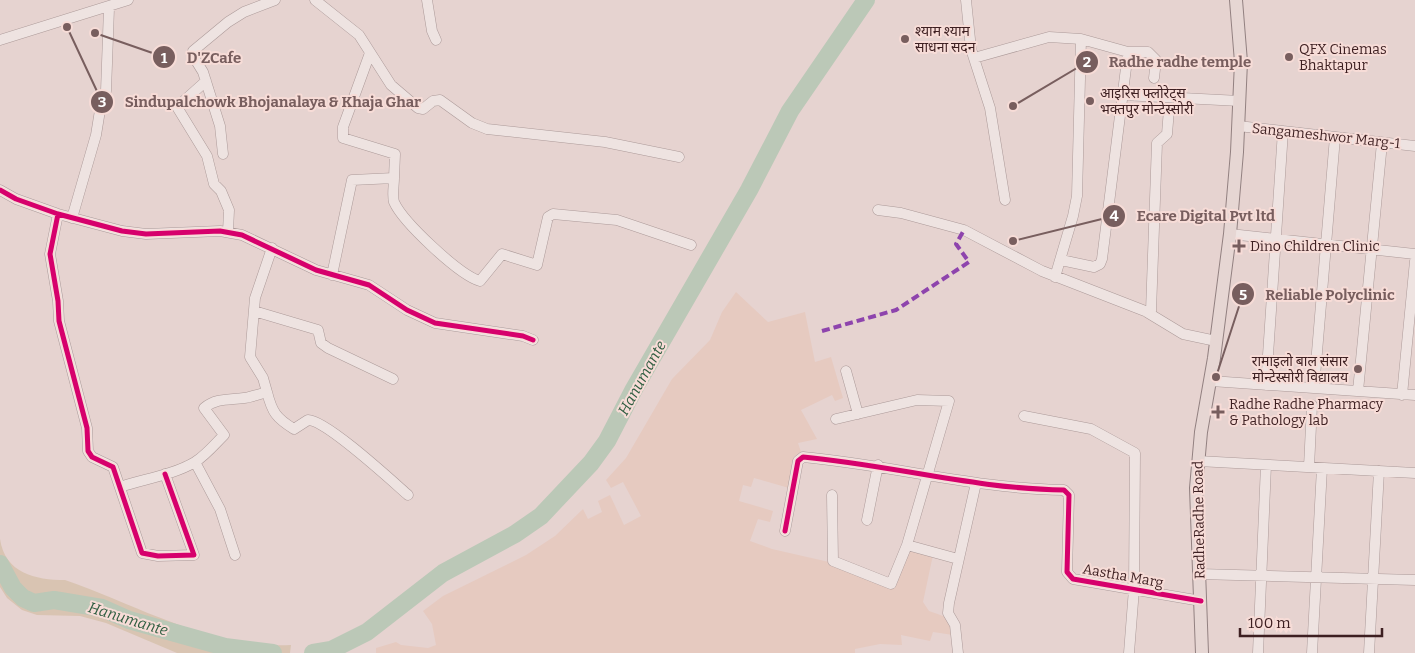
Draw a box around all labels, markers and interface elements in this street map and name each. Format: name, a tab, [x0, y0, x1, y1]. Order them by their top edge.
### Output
place label: श्याम श्याम साधना सदन	[915, 23, 976, 56]
marker: श्याम श्याम साधना सदन	[899, 33, 911, 45]
place label: QFX Cinemas Bhaktapur	[1299, 41, 1387, 74]
callout: D'ZCafe	[152, 42, 251, 72]
callout: Radhe radhe temple	[1074, 47, 1262, 77]
text: 1	[161, 49, 168, 67]
text: D'ZCafe	[187, 49, 241, 67]
marker: QFX Cinemas Bhaktapur	[1283, 51, 1295, 63]
text: 2	[1083, 53, 1091, 71]
text: Radhe radhe temple	[1109, 53, 1251, 71]
place label: आइरिस फ्लोरेट्स भक्तपुर मोन्टेस्सोरी	[1100, 84, 1194, 119]
callout: Sindupalchowk Bhojanalaya & Khaja Ghar	[90, 87, 431, 117]
text: 3	[98, 93, 106, 111]
text: Sindupalchowk Bhojanalaya & Khaja Ghar	[125, 93, 421, 111]
marker: आइरिस फ्लोरेट्स भक्तपुर मोन्टेस्सोरी	[1084, 95, 1096, 107]
street label: Sangameshwor Marg-1	[1251, 120, 1401, 152]
callout: Ecare Digital Pvt ltd	[1102, 201, 1285, 231]
text: 4	[1109, 207, 1119, 225]
text: Ecare Digital Pvt ltd	[1137, 207, 1275, 225]
place label: Dino Children Clinic	[1250, 238, 1380, 255]
marker: Dino Children Clinic	[1232, 239, 1246, 253]
callout: Reliable Polyclinic	[1230, 279, 1405, 309]
text: 5	[1239, 286, 1247, 304]
text: Reliable Polyclinic	[1265, 286, 1395, 304]
water label: Hanumante	[614, 337, 670, 418]
place label: रामाइलो बाल संसार मोन्टेस्सोरी विद्यालय	[1252, 353, 1349, 386]
marker: रामाइलो बाल संसार मोन्टेस्सोरी विद्यालय	[1352, 363, 1364, 375]
place label: Radhe Radhe Pharmacy & Pathology lab	[1229, 396, 1384, 429]
marker: Radhe Radhe Pharmacy & Pathology lab	[1211, 405, 1225, 419]
street label: RadheRadhe Road	[1189, 461, 1209, 579]
street label: Aastha Marg	[1081, 561, 1165, 591]
water label: Hanumante	[86, 598, 170, 640]
scale bar	[1240, 606, 1382, 638]
text: 100 m	[1248, 614, 1291, 632]

